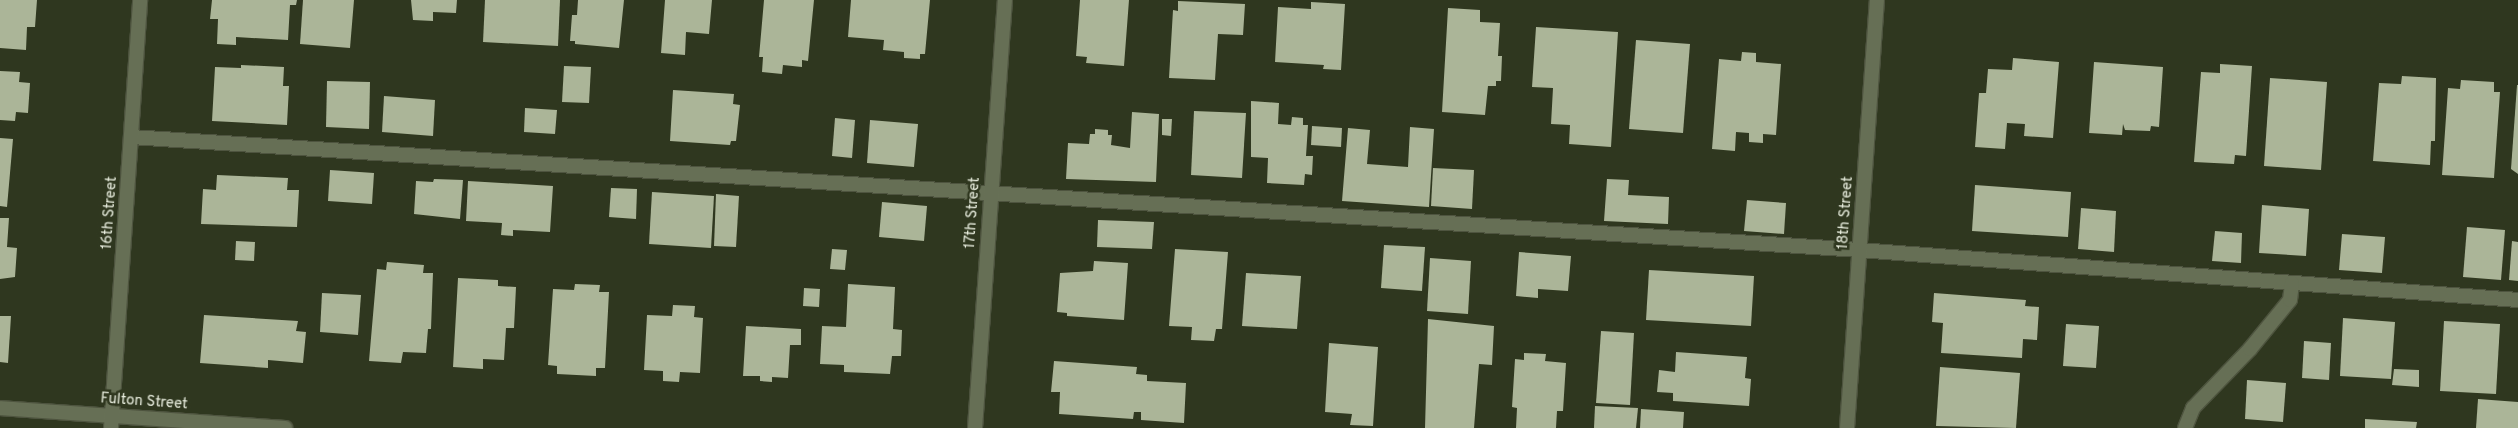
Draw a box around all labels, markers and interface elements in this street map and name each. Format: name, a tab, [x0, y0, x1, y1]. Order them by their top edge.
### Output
street label: 16th Street	[98, 176, 122, 250]
street label: 18th Street	[1834, 176, 1858, 250]
street label: 17th Street	[962, 177, 984, 249]
street label: Fulton Street	[100, 390, 188, 414]

